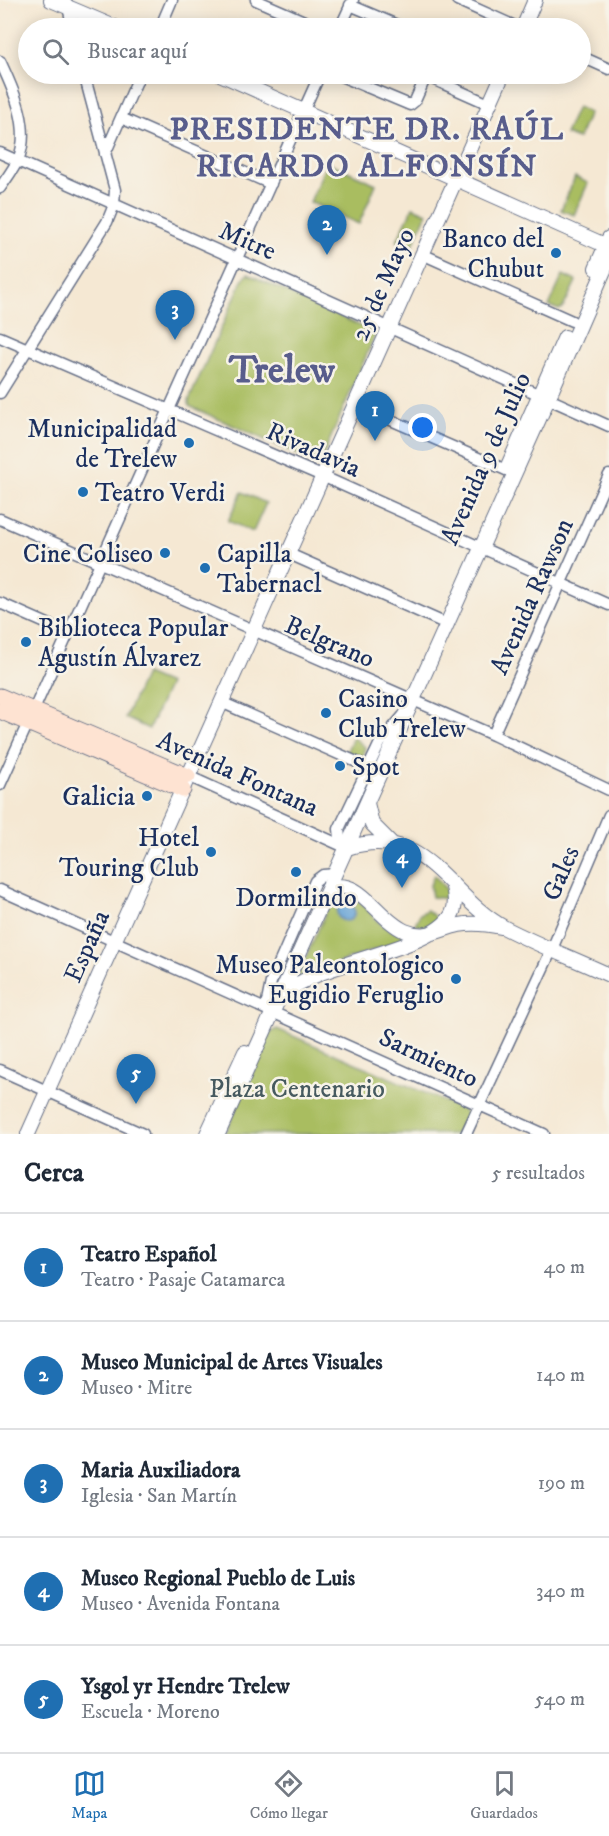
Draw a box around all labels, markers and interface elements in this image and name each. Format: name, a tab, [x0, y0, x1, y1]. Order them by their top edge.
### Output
search box	[18, 18, 591, 84]
icon: search	[39, 35, 72, 68]
text: Buscar aquí	[87, 38, 187, 65]
district label: PRESIDENTE DR. RAÚL RICARDO ALFONSÍN	[169, 109, 565, 187]
pin: 2	[308, 206, 346, 255]
street label: Mitre	[214, 214, 281, 268]
street label: 25 de Mayo	[344, 223, 423, 346]
place label: Banco del Chubut	[442, 223, 544, 286]
marker: Banco del Chubut	[549, 246, 563, 260]
pin: 3	[156, 290, 195, 340]
district label: Trelew	[228, 347, 336, 395]
street label: Avenida 9 de Julio	[434, 367, 539, 550]
pin: 1	[356, 392, 394, 441]
place label: Municipalidad de Trelew	[27, 413, 177, 476]
your location	[408, 413, 437, 442]
street label: Rivadavia	[261, 415, 366, 486]
marker: Municipalidad de Trelew	[182, 436, 196, 450]
place label: Teatro Verdi	[95, 477, 225, 510]
marker: Teatro Verdi	[76, 485, 90, 499]
street label: Avenida Rawson	[483, 513, 582, 680]
place label: Cine Coliseo	[23, 538, 153, 571]
place label: Capilla Tabernacl	[217, 538, 322, 601]
marker: Cine Coliseo	[158, 546, 172, 560]
marker: Capilla Tabernacl	[198, 561, 212, 575]
street label: Belgrano	[279, 609, 379, 676]
place label: Biblioteca Popular Agustín Álvarez	[38, 612, 229, 675]
marker: Biblioteca Popular Agustín Álvarez	[19, 635, 33, 649]
place label: Casino Club Trelew	[338, 683, 466, 746]
marker: Casino Club Trelew	[319, 706, 333, 720]
street label: Avenida Fontana	[152, 724, 323, 825]
place label: Spot	[352, 751, 400, 784]
marker: Spot	[333, 759, 347, 773]
place label: Galicia	[62, 781, 135, 814]
marker: Galicia	[140, 789, 154, 803]
place label: Hotel Touring Club	[59, 822, 199, 885]
pin: 4	[382, 838, 422, 888]
street label: Gales	[535, 841, 588, 906]
marker: Hotel Touring Club	[204, 845, 218, 859]
marker: Dormilindo	[289, 865, 303, 879]
place label: Dormilindo	[235, 882, 357, 915]
street label: España	[57, 905, 118, 988]
place label: Museo Paleontologico Eugidio Feruglio	[215, 949, 444, 1012]
marker: Museo Paleontologico Eugidio Feruglio	[449, 972, 463, 986]
street label: Sarmiento	[373, 1021, 483, 1096]
pin: 5	[116, 1054, 156, 1104]
park label: Plaza Centenario	[209, 1073, 385, 1106]
text: Cerca	[24, 1157, 84, 1190]
text: 5 resultados	[491, 1161, 585, 1186]
text: Teatro Español	[81, 1241, 217, 1268]
text: 1	[40, 1255, 47, 1280]
text: 40 m	[543, 1255, 585, 1280]
text: Teatro · Pasaje Catamarca	[81, 1268, 285, 1293]
text: Museo Municipal de Artes Visuales	[81, 1349, 383, 1376]
text: 2	[39, 1363, 48, 1388]
text: 140 m	[536, 1363, 585, 1388]
text: Museo · Mitre	[81, 1376, 192, 1401]
text: Maria Auxiliadora	[81, 1457, 240, 1484]
text: 3	[40, 1471, 47, 1496]
text: 190 m	[538, 1471, 585, 1496]
text: Iglesia · San Martín	[81, 1484, 237, 1509]
text: Museo Regional Pueblo de Luis	[81, 1565, 355, 1592]
text: 4	[38, 1579, 49, 1604]
text: 340 m	[536, 1579, 585, 1604]
text: Museo · Avenida Fontana	[81, 1592, 280, 1617]
text: Ysgol yr Hendre Trelew	[81, 1673, 290, 1700]
text: 5	[39, 1687, 48, 1712]
text: 540 m	[535, 1687, 585, 1712]
text: Escuela · Moreno	[81, 1700, 220, 1725]
tab: Mapa	[71, 1767, 107, 1823]
tab: Cómo llegar	[250, 1767, 328, 1823]
tab: Guardados	[470, 1767, 538, 1823]

